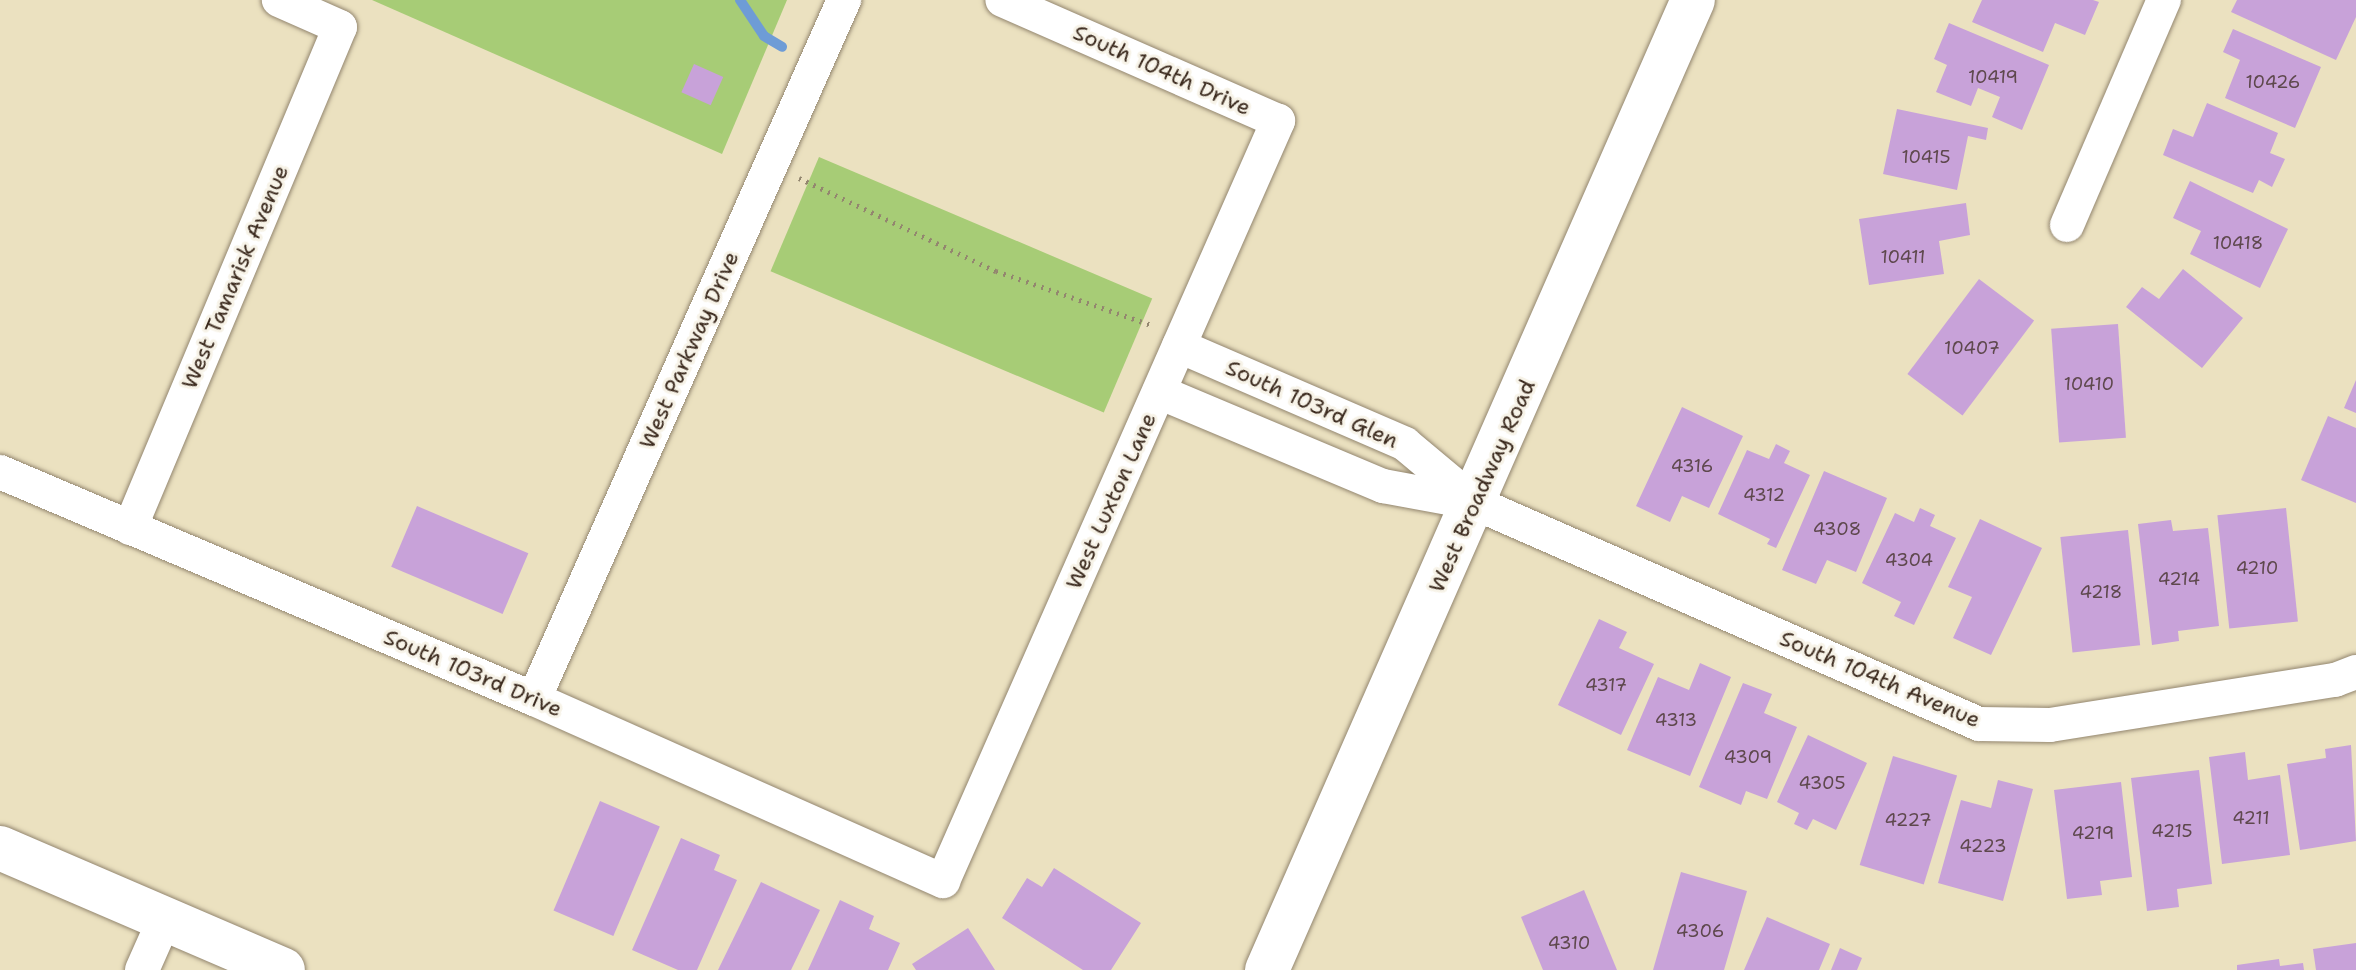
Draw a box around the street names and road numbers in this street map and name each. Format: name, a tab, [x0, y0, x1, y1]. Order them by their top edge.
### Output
street label: South 104th Drive	[1069, 19, 1255, 121]
street label: West Tamarisk Avenue	[176, 161, 294, 393]
street label: West Parkway Drive	[634, 247, 744, 453]
street label: South 103rd Glen	[1222, 354, 1402, 454]
street label: West Broadway Road	[1423, 376, 1541, 596]
street label: West Luxton Lane	[1060, 409, 1162, 593]
street label: South 103rd Drive	[380, 624, 566, 722]
street label: South 104th Avenue	[1776, 625, 1984, 733]

